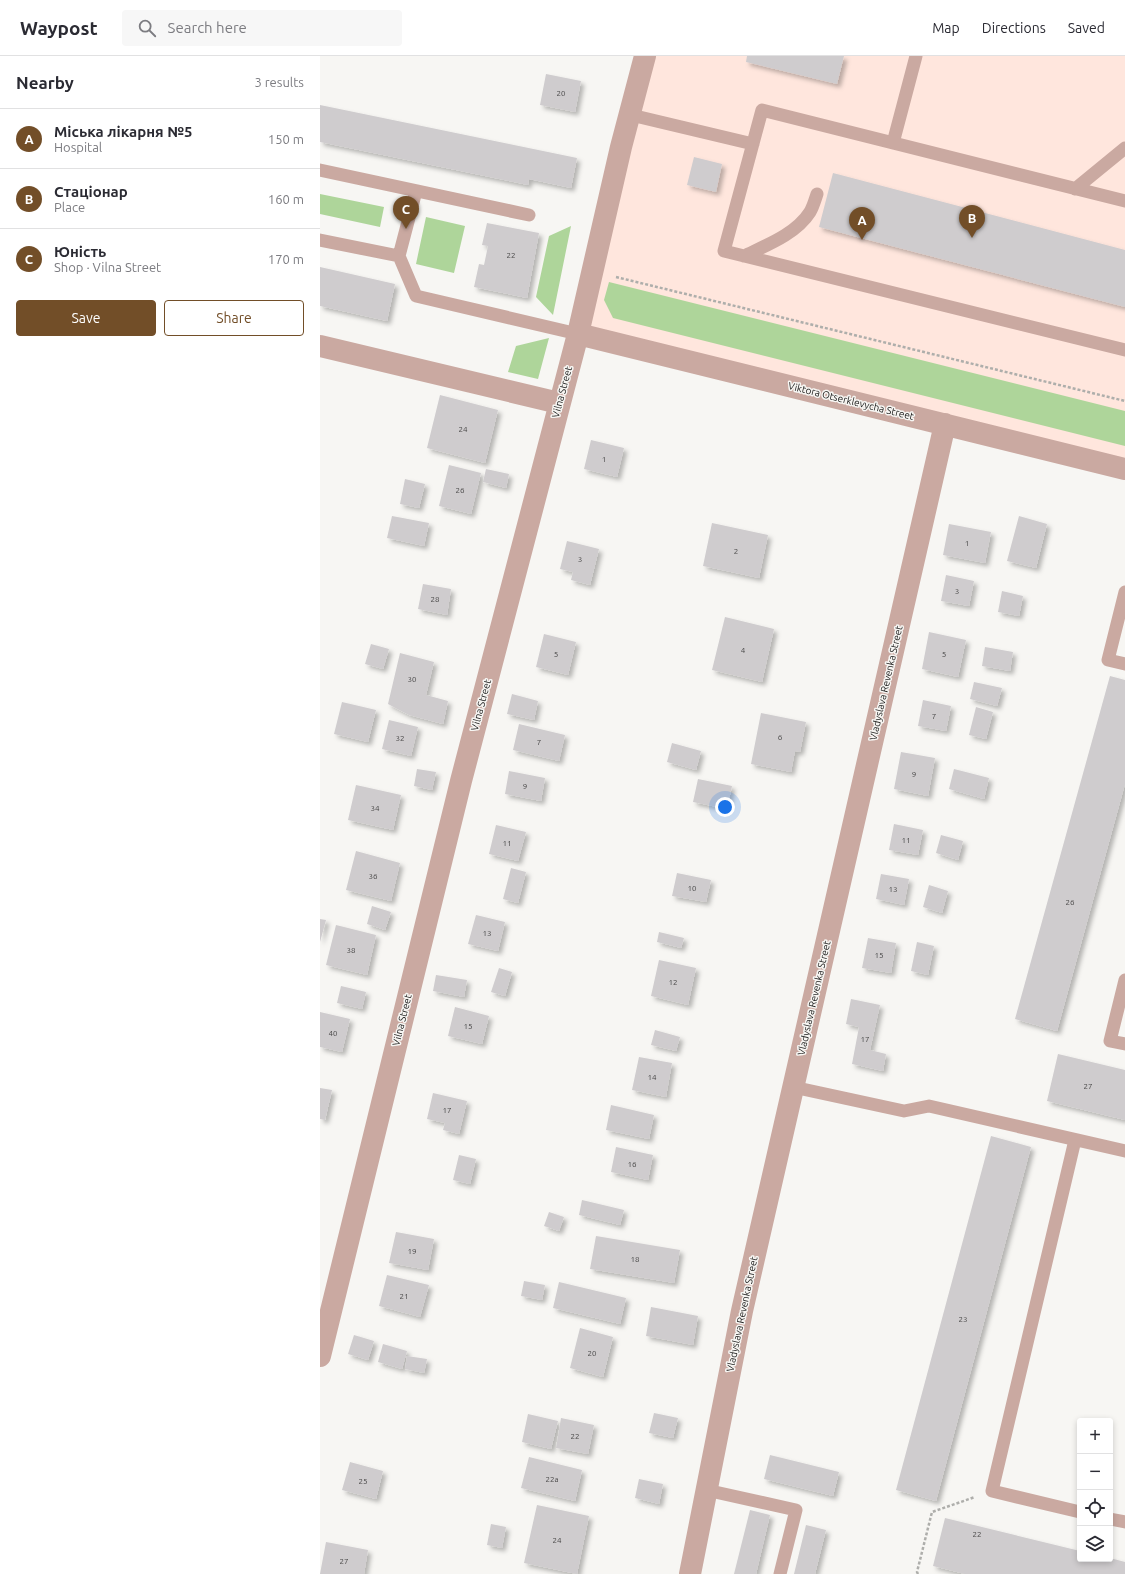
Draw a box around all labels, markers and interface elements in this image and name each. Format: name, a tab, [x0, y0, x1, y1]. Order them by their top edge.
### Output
search box	[122, 10, 402, 46]
text: Waypost	[20, 17, 98, 39]
icon: search	[136, 17, 158, 39]
text: Search here	[168, 19, 247, 36]
text: Map	[932, 20, 960, 36]
text: Directions	[982, 20, 1046, 36]
text: Saved	[1068, 20, 1105, 36]
text: Nearby	[16, 73, 74, 92]
text: 3 results	[254, 75, 304, 89]
house number: 20	[556, 89, 566, 98]
text: Міська лікарня №5	[54, 123, 192, 140]
text: A	[24, 132, 34, 146]
text: 150 m	[268, 132, 304, 146]
text: Hospital	[54, 140, 102, 154]
text: Стаціонар	[54, 183, 128, 200]
text: B	[25, 192, 33, 206]
text: 160 m	[268, 192, 304, 206]
pin: C	[393, 196, 419, 229]
text: Place	[54, 200, 85, 214]
pin: B	[959, 205, 985, 238]
pin: A	[849, 207, 875, 240]
text: Юність	[54, 243, 106, 260]
house number: 22	[506, 251, 516, 260]
text: C	[25, 252, 33, 266]
text: 170 m	[268, 252, 304, 266]
text: Shop · Vilna Street	[54, 260, 161, 274]
button: Save	[16, 300, 156, 336]
button: Share	[164, 300, 304, 336]
street label: Vilna Street	[550, 365, 574, 419]
street label: Viktora Otserklevycha Street	[787, 380, 915, 422]
house number: 24	[458, 425, 468, 434]
house number: 1	[602, 455, 606, 464]
house number: 26	[455, 486, 465, 495]
house number: 1	[965, 539, 969, 548]
house number: 2	[734, 547, 738, 556]
house number: 3	[578, 555, 582, 564]
house number: 3	[955, 587, 959, 596]
house number: 28	[430, 595, 440, 604]
street label: Vladyslava Revenka Street	[867, 624, 905, 741]
house number: 4	[741, 646, 746, 655]
house number: 5	[554, 650, 558, 659]
house number: 5	[942, 650, 946, 659]
house number: 30	[407, 675, 417, 684]
street label: Vilna Street	[469, 678, 493, 732]
house number: 7	[932, 712, 936, 721]
house number: 6	[778, 733, 783, 742]
house number: 32	[395, 734, 405, 743]
house number: 7	[537, 738, 541, 747]
house number: 9	[912, 770, 916, 779]
house number: 9	[523, 782, 527, 791]
your location	[715, 797, 735, 817]
house number: 34	[370, 804, 380, 813]
house number: 11	[901, 836, 911, 845]
house number: 11	[502, 839, 512, 848]
house number: 36	[368, 872, 378, 881]
house number: 10	[687, 884, 697, 893]
house number: 13	[888, 885, 898, 894]
house number: 26	[1065, 898, 1075, 907]
house number: 13	[482, 929, 492, 938]
street label: Vladyslava Revenka Street	[795, 939, 833, 1056]
house number: 38	[346, 946, 356, 955]
house number: 15	[874, 951, 884, 960]
house number: 12	[668, 978, 678, 987]
street label: Vilna Street	[390, 993, 414, 1047]
house number: 15	[463, 1022, 473, 1031]
house number: 40	[328, 1029, 338, 1038]
house number: 17	[860, 1035, 870, 1044]
house number: 14	[647, 1073, 657, 1082]
house number: 27	[1083, 1082, 1093, 1091]
house number: 17	[442, 1106, 452, 1115]
house number: 16	[627, 1160, 637, 1169]
house number: 19	[407, 1247, 417, 1256]
house number: 18	[630, 1255, 640, 1264]
street label: Vladyslava Revenka Street	[724, 1255, 760, 1373]
house number: 21	[399, 1292, 409, 1301]
house number: 23	[958, 1315, 968, 1324]
house number: 20	[587, 1349, 597, 1358]
map controls	[1077, 1418, 1113, 1562]
button: +	[1077, 1418, 1113, 1454]
house number: 22	[570, 1432, 580, 1441]
button: −	[1077, 1454, 1113, 1490]
house number: 22а	[545, 1475, 559, 1484]
house number: 25	[358, 1477, 368, 1486]
button: locate	[1077, 1490, 1113, 1526]
button: layers	[1077, 1526, 1113, 1562]
house number: 22	[972, 1530, 982, 1539]
house number: 24	[552, 1536, 562, 1545]
house number: 27	[339, 1557, 349, 1566]

